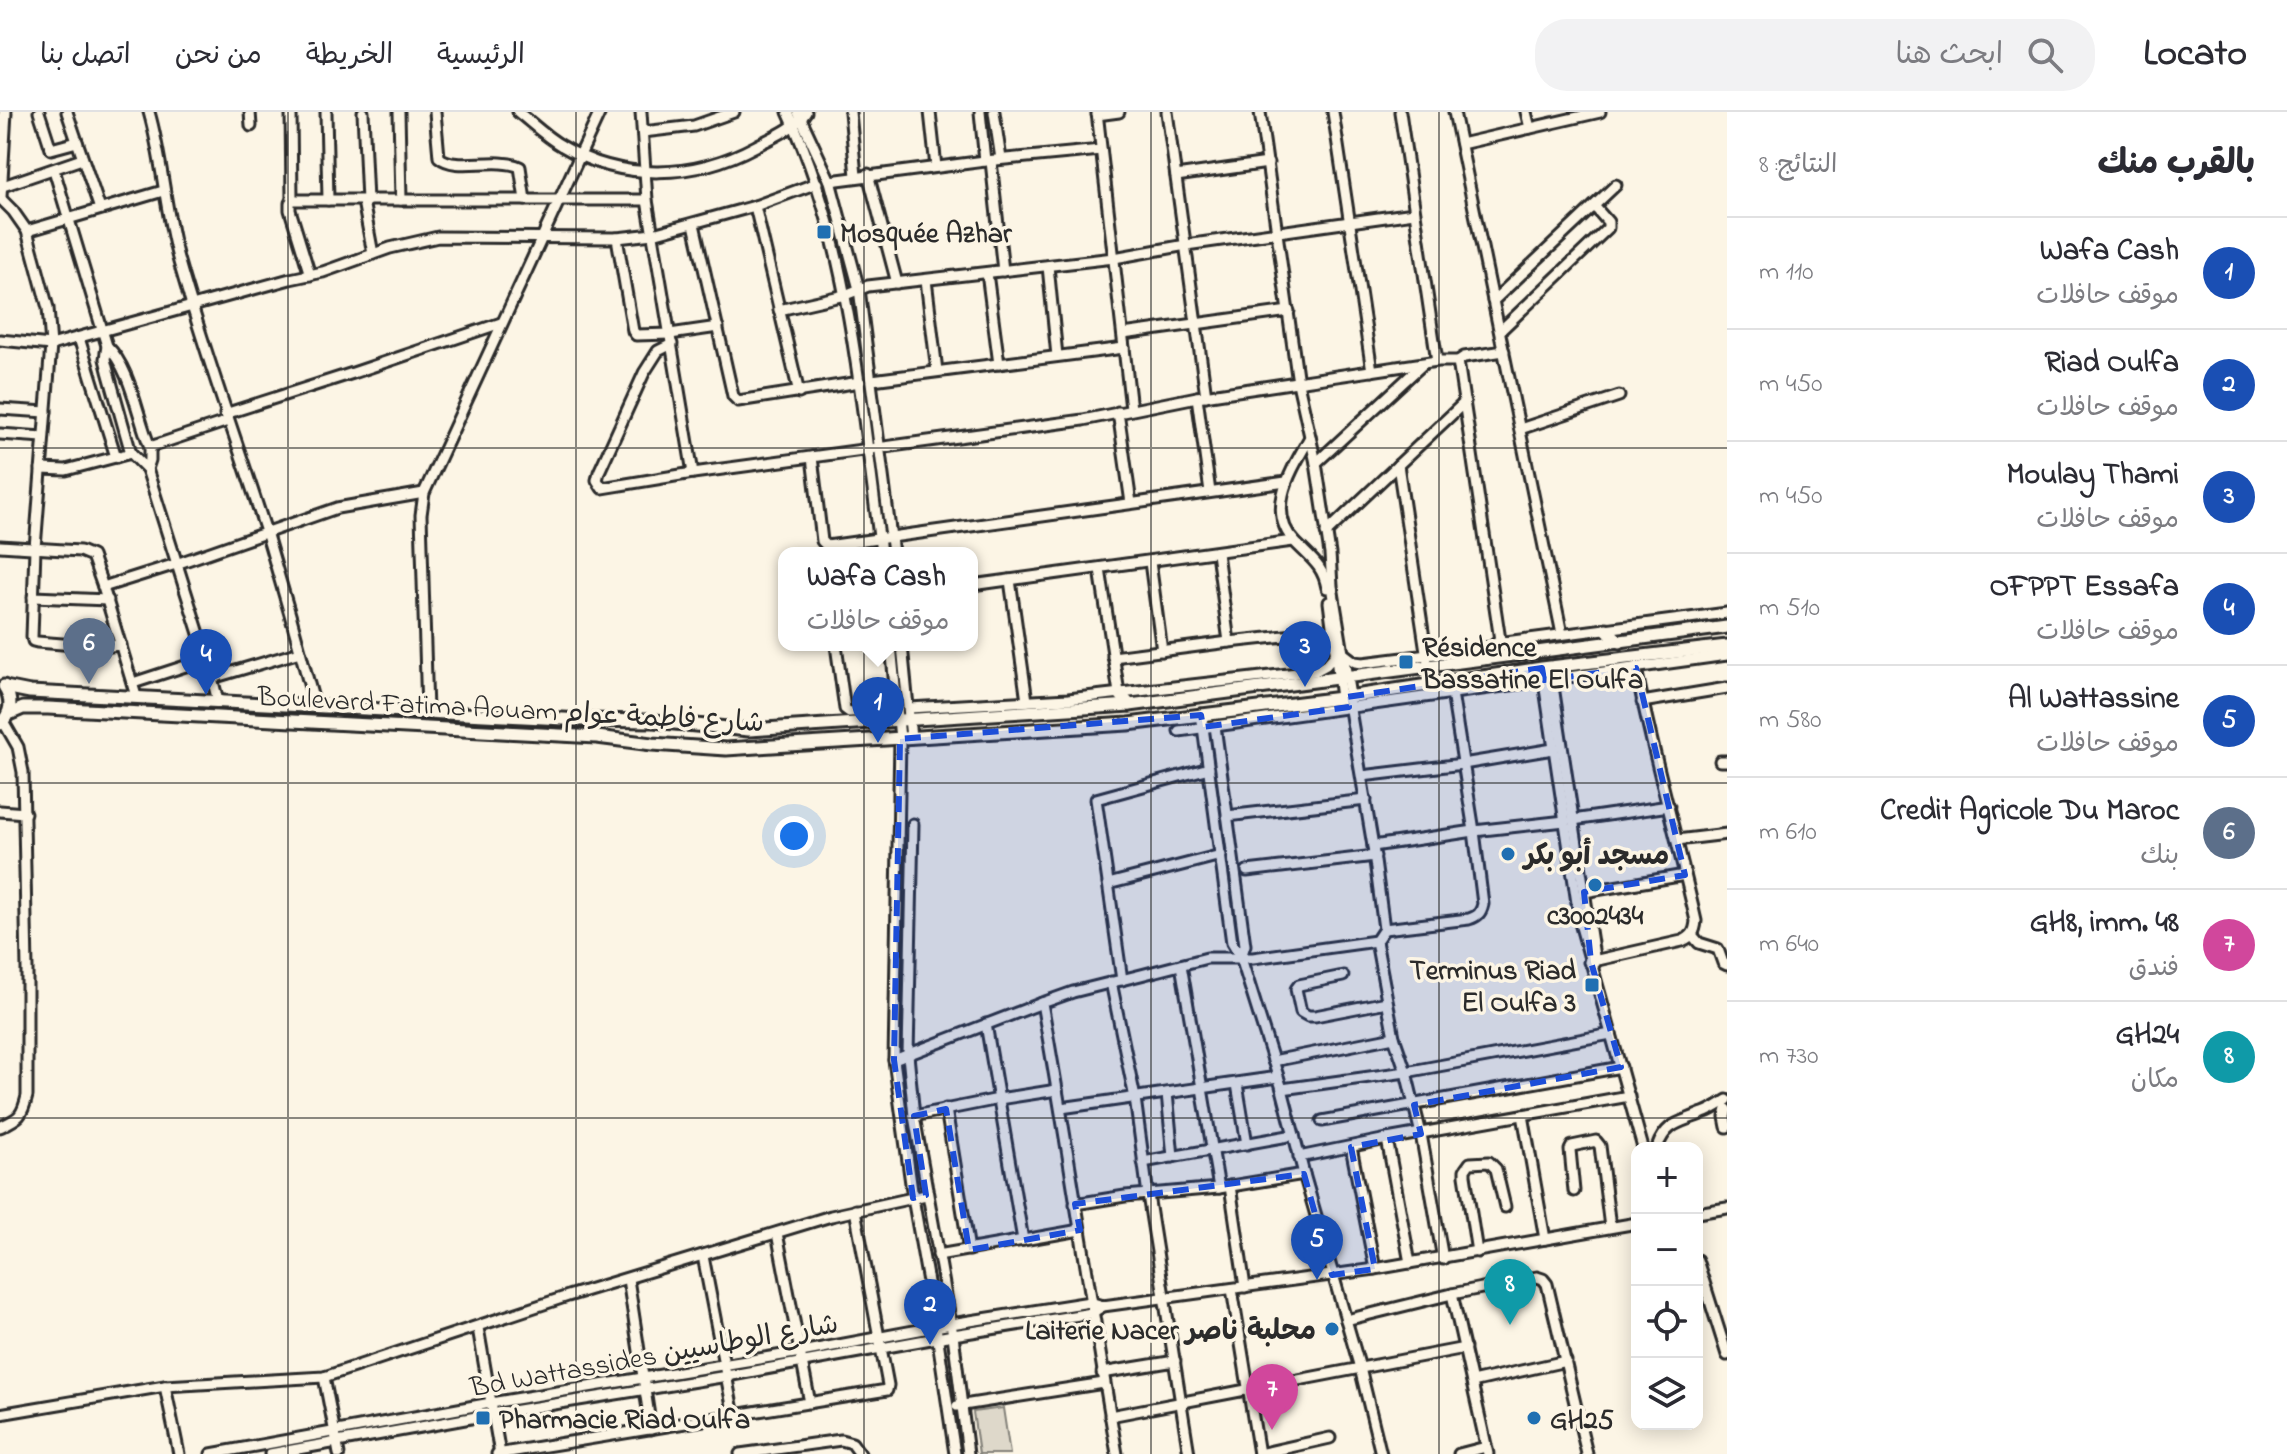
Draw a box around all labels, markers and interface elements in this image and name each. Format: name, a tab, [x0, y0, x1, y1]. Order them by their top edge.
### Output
search box	[1535, 19, 2095, 91]
text: Locato	[2143, 27, 2247, 83]
icon: search	[2023, 33, 2067, 77]
text: ابحث هنا	[1895, 34, 2003, 78]
text: اتصل بنا	[40, 36, 131, 77]
text: من نحن	[175, 36, 262, 77]
text: الخريطة	[306, 36, 393, 77]
text: الرئيسية	[437, 36, 525, 77]
text: بالقرب منك	[2097, 140, 2255, 190]
text: النتائج: 8	[1759, 147, 1837, 185]
place label: Mosquée Azhar	[840, 215, 1013, 256]
marker: Mosquée Azhar	[815, 223, 833, 241]
text: Wafa Cash	[2040, 230, 2179, 274]
text: 110 m	[1759, 254, 1813, 292]
text: 1	[2225, 254, 2233, 292]
text: موقف حافلات	[2036, 278, 2179, 316]
text: Riad Oulfa	[2045, 342, 2179, 386]
text: 450 m	[1759, 366, 1823, 404]
text: 2	[2223, 366, 2235, 404]
text: موقف حافلات	[2036, 390, 2179, 428]
text: Moulay Thami	[2006, 454, 2179, 498]
text: 450 m	[1759, 478, 1823, 516]
text: 3	[2224, 478, 2234, 516]
text: موقف حافلات	[2036, 502, 2179, 540]
popup	[778, 547, 978, 651]
text: Wafa Cash	[807, 556, 946, 600]
text: OFPPT Essafa	[1990, 566, 2179, 610]
text: 510 m	[1759, 590, 1820, 628]
text: 4	[2224, 590, 2234, 628]
text: موقف حافلات	[807, 604, 949, 642]
text: موقف حافلات	[2036, 614, 2179, 652]
pin: 6	[63, 618, 115, 684]
pin: 3	[1279, 621, 1331, 687]
pin: 4	[180, 629, 232, 695]
place label: Résidence Bassatine El Oulfa	[1420, 629, 1643, 702]
marker: Résidence Bassatine El Oulfa	[1397, 653, 1415, 671]
pin: 1	[852, 677, 904, 743]
street label: Boulevard Fatima Aouam شارع فاطمة عوام	[256, 678, 765, 745]
text: Al Wattassine	[2008, 678, 2179, 722]
text: 580 m	[1759, 702, 1822, 740]
text: 5	[2222, 702, 2236, 740]
text: موقف حافلات	[2036, 726, 2179, 764]
text: Credit Agricole Du Maroc	[1880, 790, 2179, 834]
text: 610 m	[1759, 814, 1817, 852]
text: 6	[2223, 814, 2235, 852]
your location	[774, 816, 814, 856]
place label: مسجد أبو بكر	[1521, 837, 1669, 878]
text: بنك	[2140, 838, 2179, 876]
marker: مسجد أبو بكر	[1499, 845, 1517, 863]
marker: c3002434	[1586, 876, 1604, 894]
place label: c3002434	[1547, 897, 1644, 938]
text: GH8, imm. 48	[2030, 902, 2179, 946]
text: 640 m	[1759, 926, 1819, 964]
text: 7	[2224, 926, 2234, 964]
text: فندق	[2128, 950, 2179, 988]
place label: Terminus Riad El Oulfa 3	[1410, 952, 1576, 1025]
marker: Terminus Riad El Oulfa 3	[1583, 976, 1601, 994]
text: GH24	[2115, 1014, 2179, 1058]
text: 730 m	[1759, 1038, 1818, 1076]
text: 8	[2224, 1038, 2234, 1076]
text: مكان	[2131, 1062, 2179, 1100]
map controls	[1631, 1142, 1703, 1430]
button: +	[1631, 1142, 1703, 1214]
pin: 5	[1291, 1214, 1343, 1280]
button: −	[1631, 1214, 1703, 1286]
pin: 8	[1484, 1259, 1536, 1325]
pin: 2	[904, 1279, 956, 1345]
button: locate	[1631, 1286, 1703, 1358]
street label: Bd Wattassides شارع الوطاسيين	[466, 1305, 842, 1410]
place label: Laiterie Nacer محلبة ناصر	[1025, 1312, 1316, 1353]
marker: Laiterie Nacer محلبة ناصر	[1323, 1320, 1341, 1338]
button: layers	[1631, 1358, 1703, 1430]
pin: 7	[1246, 1364, 1298, 1430]
place label: Pharmacie Riad Oulfa	[499, 1401, 750, 1442]
place label: GH25	[1550, 1401, 1614, 1442]
marker: Pharmacie Riad Oulfa	[474, 1409, 492, 1427]
marker: GH25	[1525, 1409, 1543, 1427]

